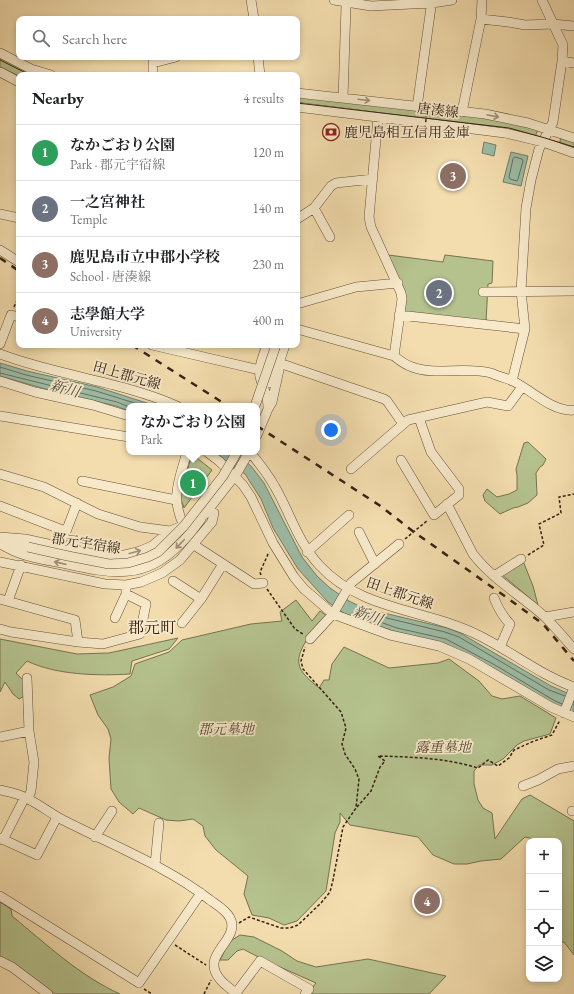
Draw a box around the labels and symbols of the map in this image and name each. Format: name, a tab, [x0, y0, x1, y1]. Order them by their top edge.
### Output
one-way arrow	[357, 97, 370, 104]
street label: 唐湊線	[416, 99, 460, 121]
one-way arrow	[486, 112, 499, 120]
bank icon: 鹿児島相互信用金庫	[321, 122, 341, 142]
place label: 鹿児島相互信用金庫	[344, 123, 470, 141]
pin: 3	[440, 161, 466, 191]
pin: 2	[426, 278, 452, 308]
street label: 田上郡元線	[91, 357, 163, 393]
water label: 新川	[48, 375, 84, 402]
your location	[321, 420, 341, 440]
pin: 1	[180, 468, 206, 498]
street label: 郡元宇宿線	[50, 529, 122, 557]
one-way arrow	[176, 538, 185, 549]
one-way arrow	[128, 548, 141, 555]
one-way arrow	[54, 558, 67, 566]
street label: 田上郡元線	[364, 573, 436, 613]
water label: 新川	[351, 601, 387, 630]
district label: 郡元町	[128, 617, 176, 638]
park label: 郡元墓地	[198, 720, 256, 738]
park label: 露重墓地	[415, 738, 473, 756]
pin: 4	[414, 886, 440, 916]

